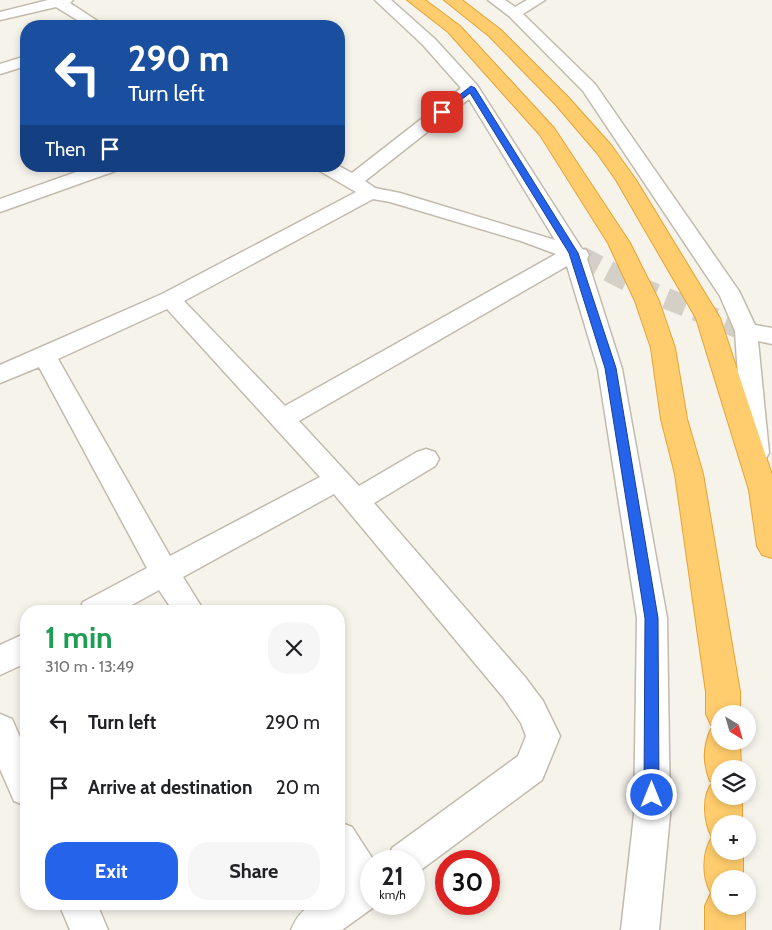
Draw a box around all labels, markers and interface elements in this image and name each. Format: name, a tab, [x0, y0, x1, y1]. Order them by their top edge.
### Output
text: 290 m	[128, 37, 229, 80]
icon: left	[45, 40, 110, 105]
text: Turn left	[128, 80, 205, 107]
pin	[421, 91, 463, 133]
icon: arrive	[428, 98, 456, 126]
icon: arrive	[96, 135, 124, 163]
text: Then	[45, 138, 86, 161]
text: 1 min	[45, 619, 113, 656]
button: close	[268, 622, 320, 674]
text: 310 m · 13:49	[45, 657, 134, 676]
north arrow	[711, 705, 756, 750]
map controls	[711, 705, 756, 915]
icon: left	[45, 709, 73, 737]
text: Turn left	[88, 711, 156, 734]
text: 290 m	[265, 711, 320, 734]
button: layers	[711, 760, 756, 805]
position arrow	[625, 768, 677, 820]
icon: arrive	[45, 774, 73, 802]
text: Arrive at destination	[88, 776, 252, 799]
text: 20 m	[276, 776, 320, 799]
button: +	[711, 815, 756, 860]
button: Exit	[45, 842, 178, 900]
button: Share	[188, 842, 320, 900]
speed limit sign: 30	[435, 850, 500, 915]
text: 21	[381, 861, 404, 891]
button: −	[711, 870, 756, 915]
text: km/h	[379, 887, 406, 902]

